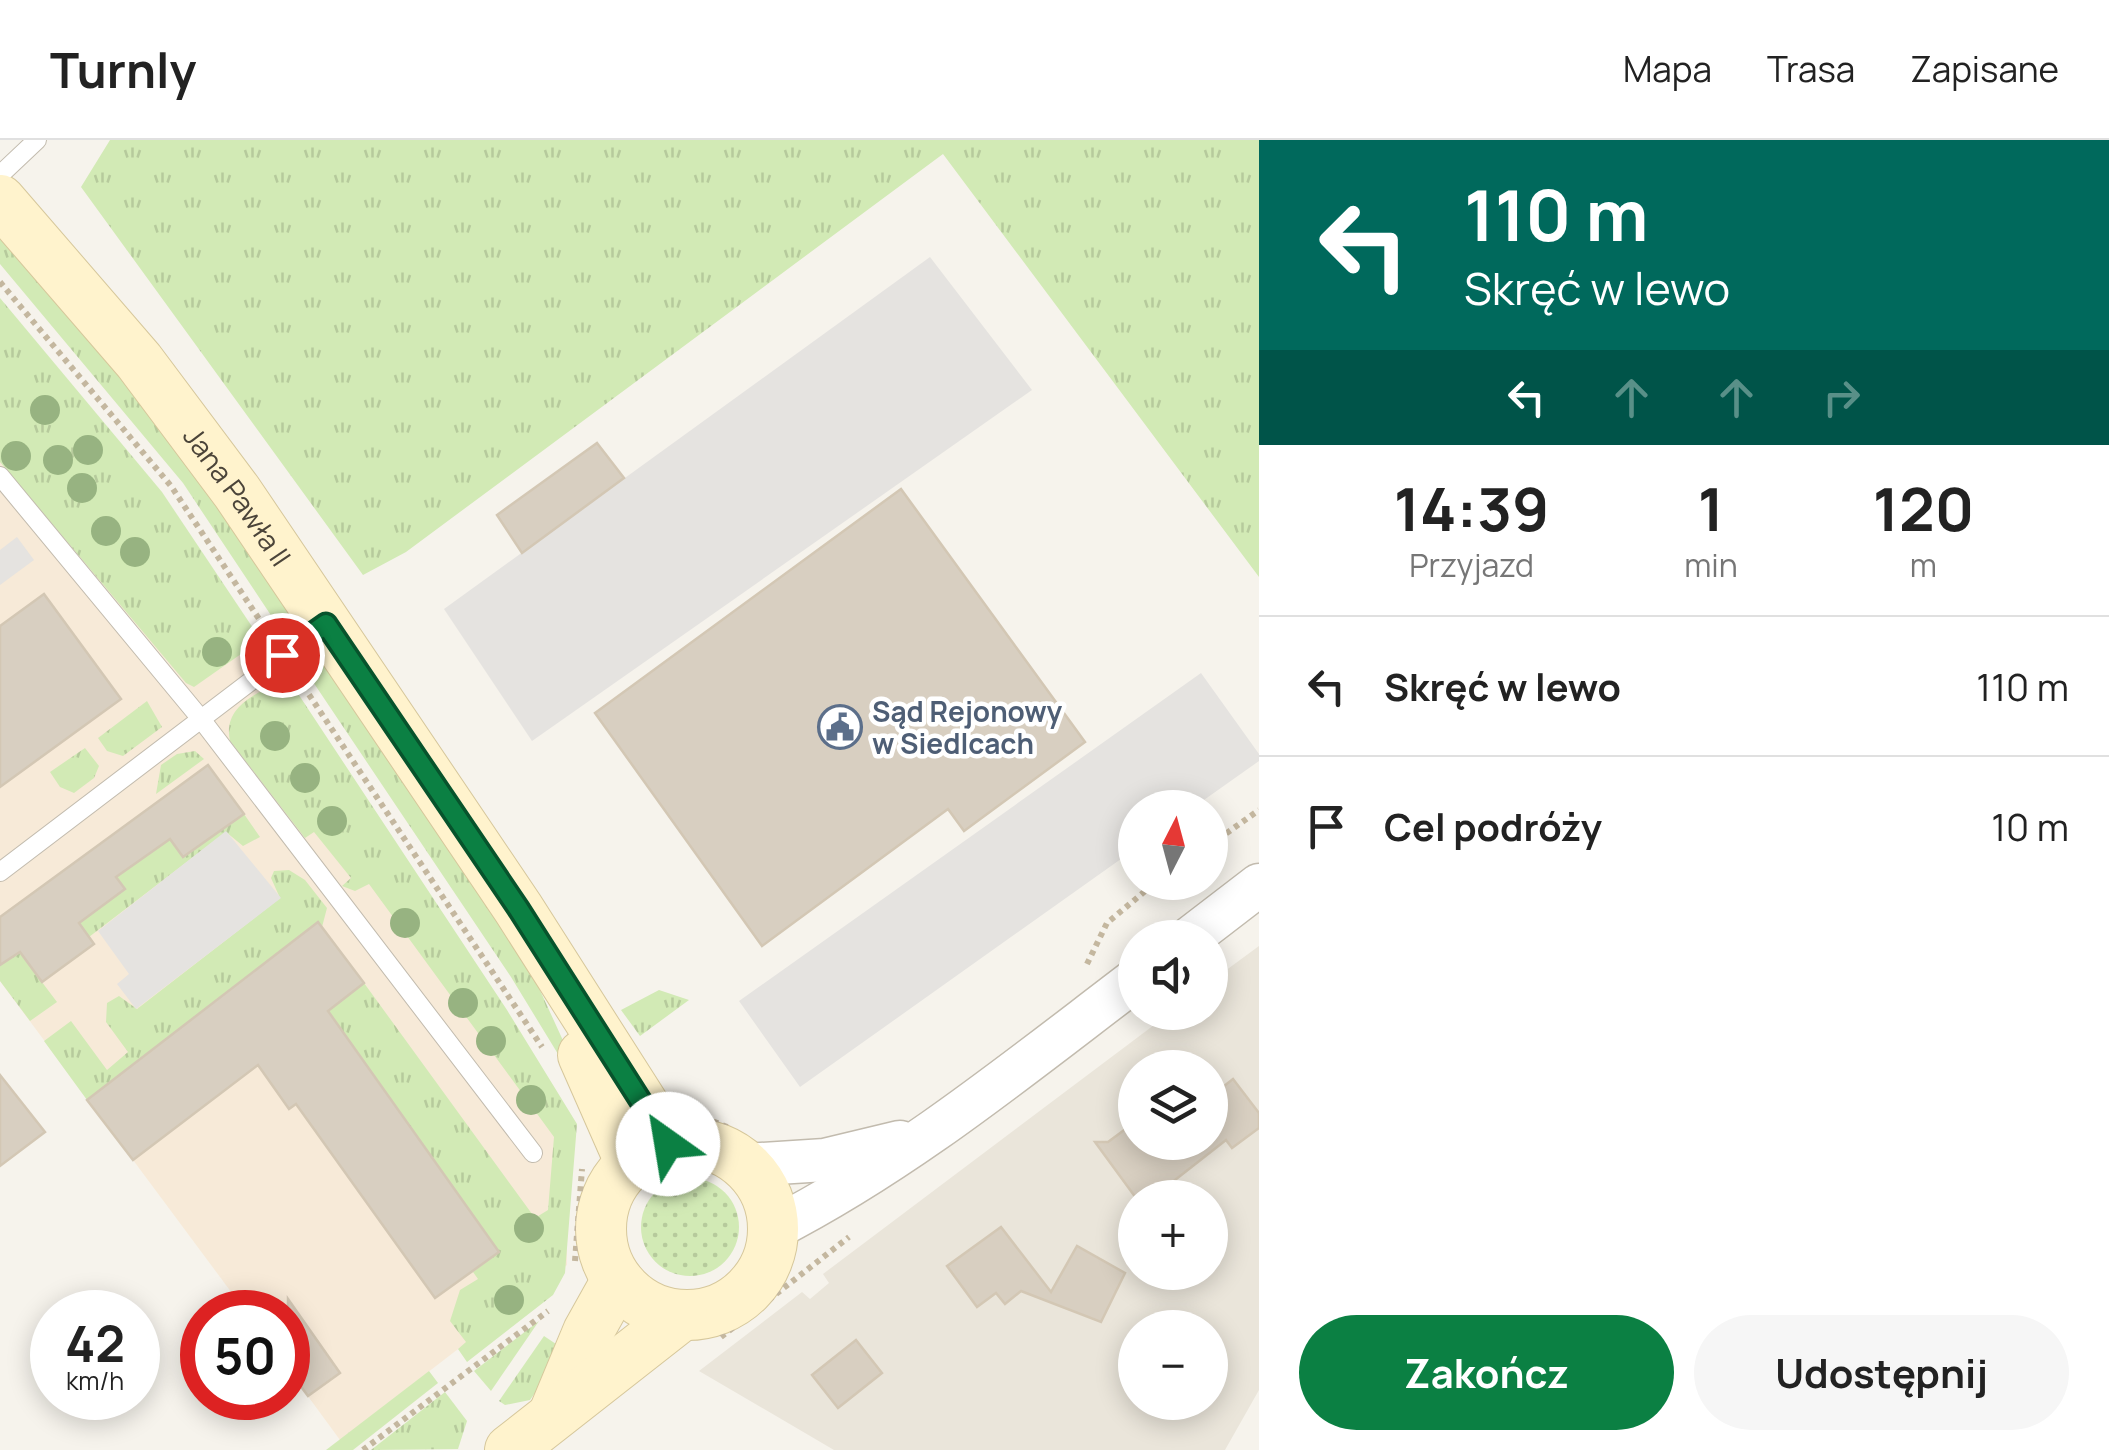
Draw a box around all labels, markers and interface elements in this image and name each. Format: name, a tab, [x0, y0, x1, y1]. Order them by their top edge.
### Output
text: Turnly	[50, 37, 196, 102]
text: Mapa	[1623, 45, 1712, 93]
text: Trasa	[1767, 45, 1855, 93]
text: Zapisane	[1910, 45, 2059, 93]
text: 110 m	[1464, 166, 1648, 262]
icon: left	[1299, 180, 1429, 310]
text: Skręć w lewo	[1464, 257, 1730, 319]
icon: left	[1499, 370, 1554, 425]
icon: ahead	[1604, 370, 1659, 425]
icon: ahead	[1709, 370, 1764, 425]
icon: right	[1814, 370, 1869, 425]
street label: Jana Pawła II	[175, 418, 300, 573]
text: 14:39	[1394, 467, 1549, 549]
text: 1	[1698, 467, 1724, 549]
text: 120	[1873, 467, 1974, 549]
text: Przyjazd	[1409, 543, 1534, 587]
text: min	[1684, 543, 1738, 587]
text: m	[1910, 543, 1937, 587]
pin	[240, 613, 325, 698]
icon: arrive	[255, 628, 310, 683]
icon: left	[1299, 659, 1354, 714]
text: Skręć w lewo	[1384, 660, 1621, 712]
text: 110 m	[1976, 660, 2069, 712]
place label: Sąd Rejonowy w Siedlcach	[872, 692, 1062, 762]
public building icon: Sąd Rejonowy w Siedlcach	[817, 704, 863, 750]
north arrow	[1118, 790, 1228, 900]
map controls	[1118, 790, 1228, 1420]
icon: arrive	[1299, 799, 1354, 854]
text: Cel podróży	[1384, 800, 1602, 852]
text: 10 m	[1991, 800, 2069, 852]
button: sound	[1118, 920, 1228, 1030]
button: layers	[1118, 1050, 1228, 1160]
position arrow	[616, 1092, 720, 1196]
button: +	[1118, 1180, 1228, 1290]
speed limit sign: 50	[180, 1290, 310, 1420]
text: 42	[65, 1309, 125, 1377]
button: −	[1118, 1310, 1228, 1420]
button: Zakończ	[1299, 1315, 1674, 1430]
button: Udostępnij	[1694, 1315, 2069, 1430]
text: km/h	[66, 1363, 124, 1398]

